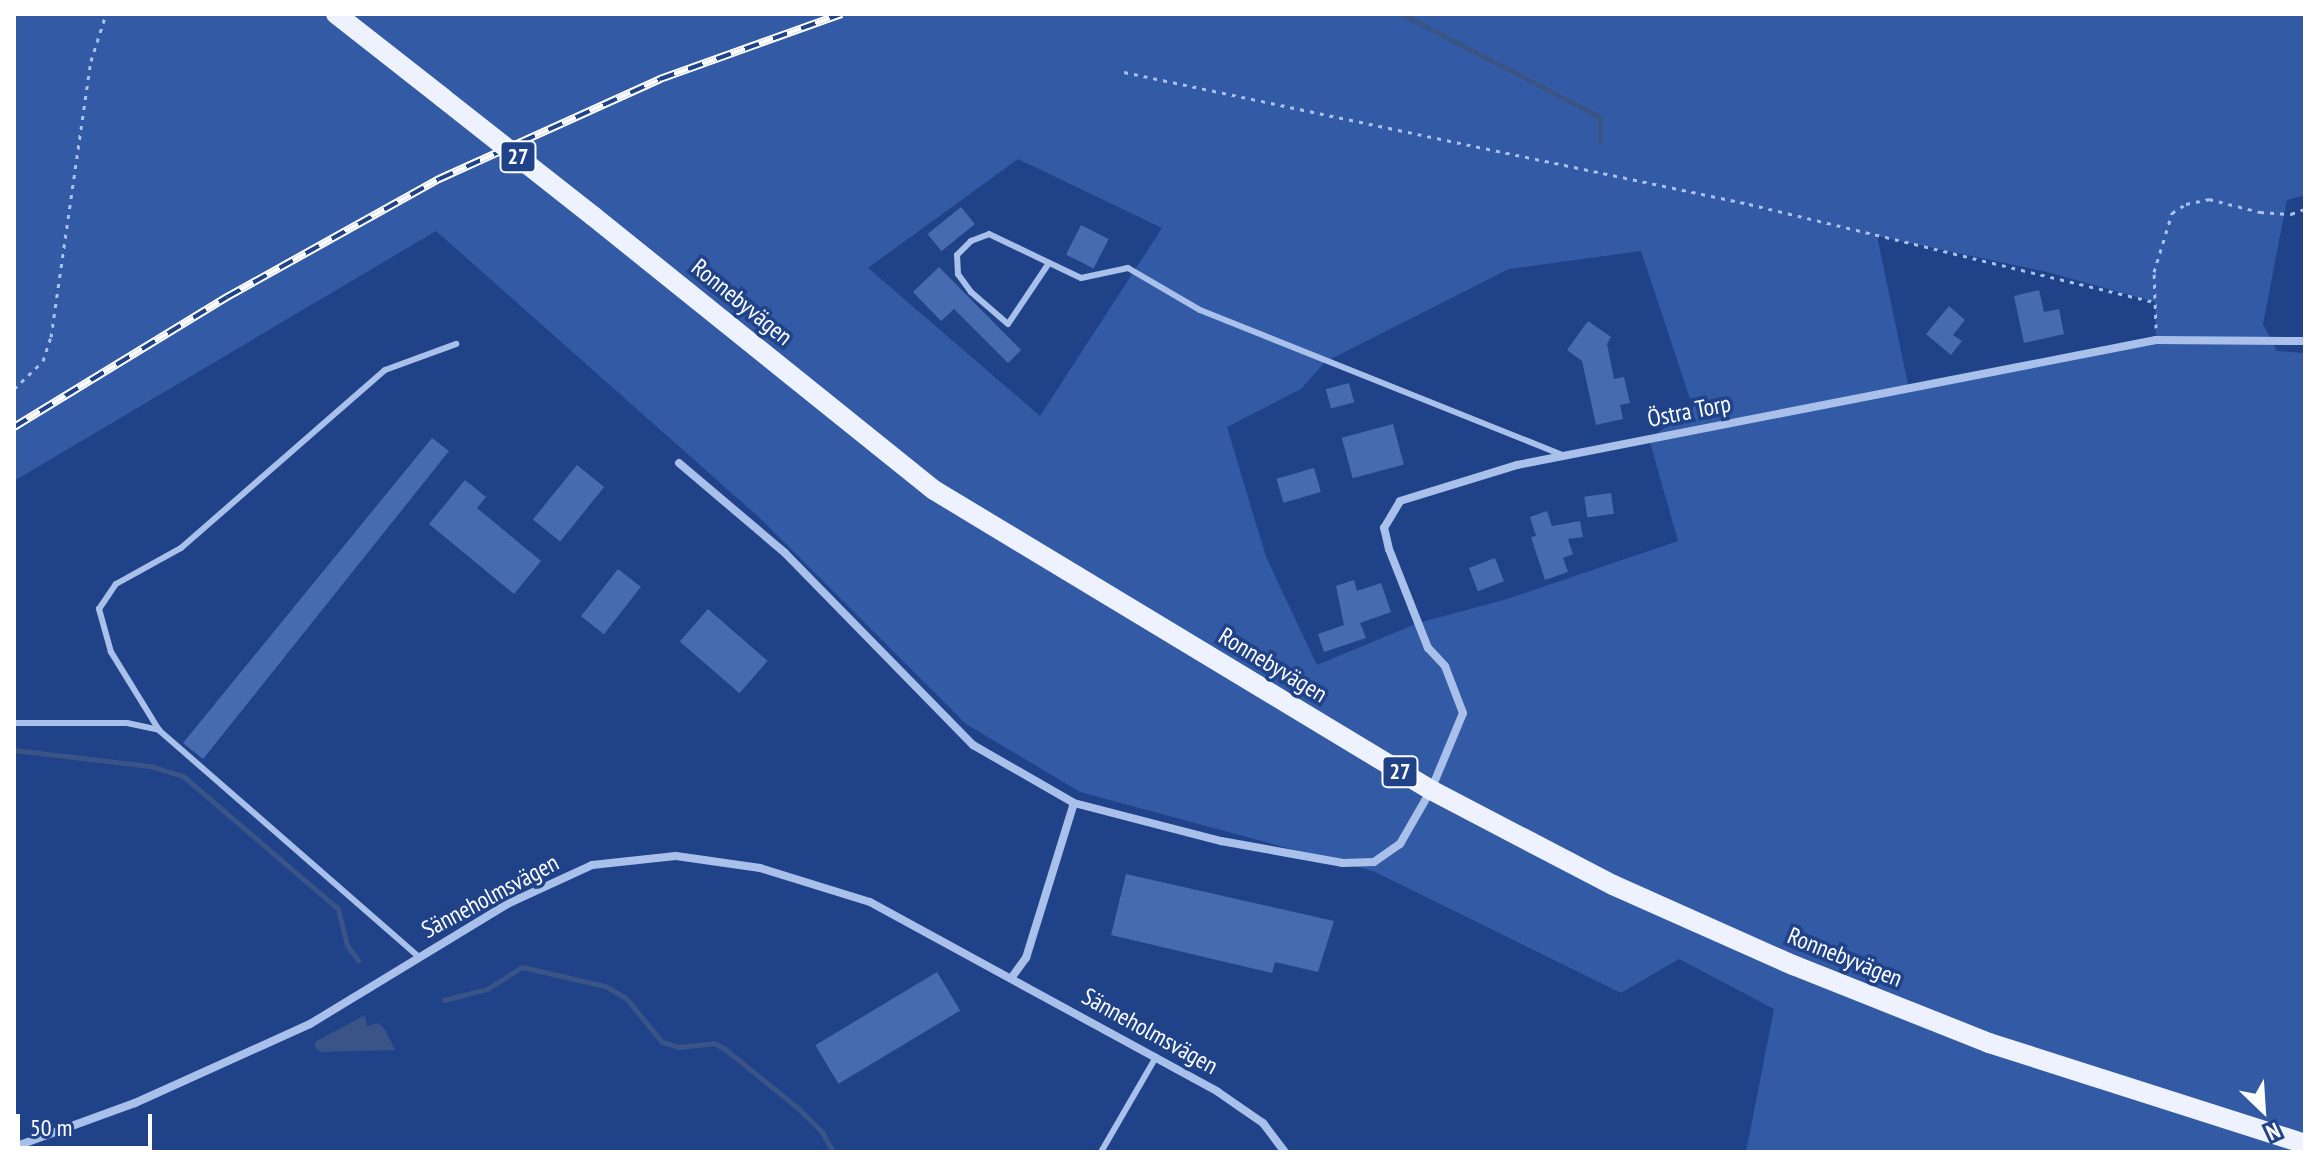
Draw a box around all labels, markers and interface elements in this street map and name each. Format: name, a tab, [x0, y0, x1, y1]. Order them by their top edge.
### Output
road number: 27	[498, 139, 538, 175]
street label: Ronnebyvägen	[686, 253, 798, 351]
street label: Östra Torp	[1645, 389, 1733, 433]
street label: Ronnebyvägen	[1214, 621, 1332, 709]
road number: 27	[1380, 754, 1420, 790]
street label: Sänneholmsvägen	[417, 848, 563, 944]
street label: Ronnebyvägen	[1783, 921, 1907, 993]
street label: Sänneholmsvägen	[1077, 982, 1223, 1080]
north arrow	[2223, 1070, 2303, 1150]
scale bar	[20, 1098, 156, 1148]
text: 50 m	[30, 1112, 72, 1143]
text: N	[2262, 1117, 2284, 1147]

